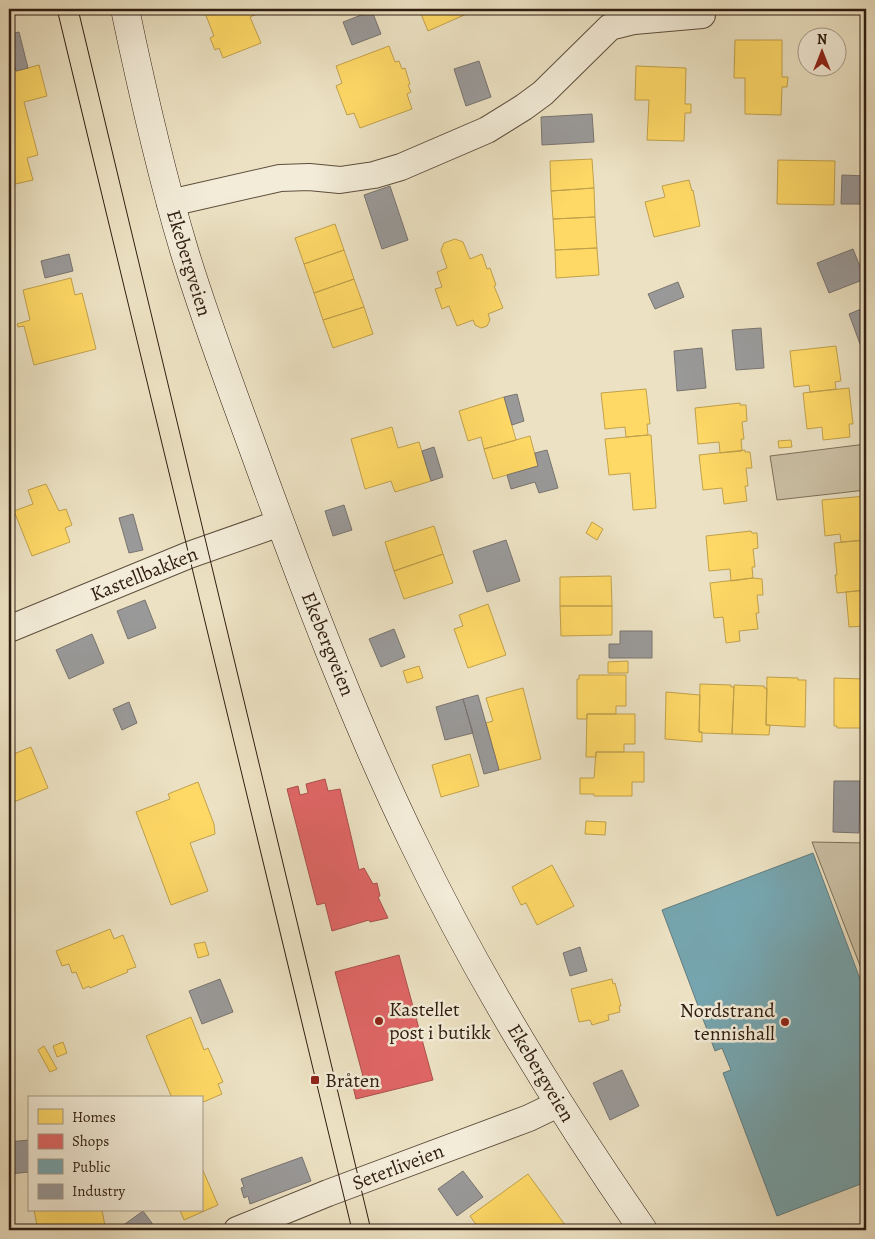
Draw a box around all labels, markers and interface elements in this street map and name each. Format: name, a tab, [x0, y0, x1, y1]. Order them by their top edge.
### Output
north arrow	[798, 28, 848, 78]
text: N	[817, 30, 827, 49]
street label: Ekebergveien	[160, 206, 218, 320]
street label: Kastellbakken	[86, 540, 202, 608]
street label: Ekebergveien	[295, 588, 361, 700]
place label: Kastellet post i butikk	[389, 996, 491, 1046]
place label: Nordstrand tennishall	[680, 997, 775, 1047]
marker: Kastellet post i butikk	[373, 1015, 385, 1027]
marker: Nordstrand tennishall	[779, 1016, 791, 1028]
street label: Ekebergveien	[501, 1019, 581, 1127]
place label: Bråten	[325, 1067, 380, 1094]
marker: Bråten	[309, 1074, 321, 1086]
legend	[28, 1096, 202, 1212]
text: Homes	[72, 1107, 116, 1127]
text: Shops	[72, 1131, 109, 1151]
street label: Seterliveien	[348, 1137, 448, 1197]
text: Public	[72, 1157, 110, 1177]
text: Industry	[72, 1181, 126, 1201]

